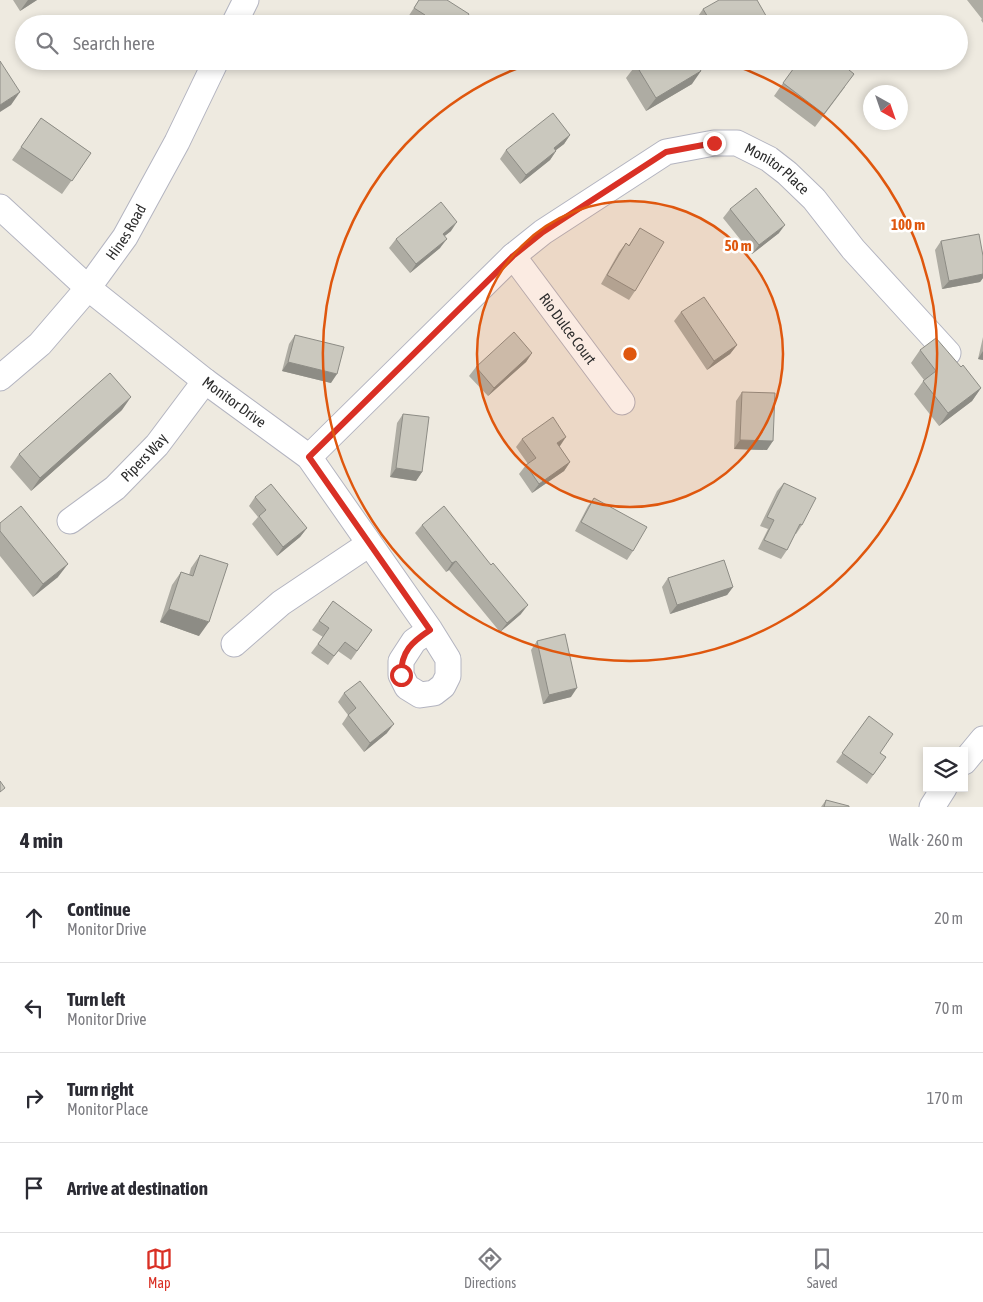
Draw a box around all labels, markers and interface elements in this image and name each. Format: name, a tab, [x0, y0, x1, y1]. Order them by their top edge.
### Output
search box	[15, 15, 968, 70]
icon: search	[33, 29, 61, 57]
text: Search here	[73, 32, 155, 54]
north arrow	[863, 85, 908, 130]
route end	[703, 132, 726, 155]
street label: Monitor Place	[742, 139, 813, 198]
street label: Hines Road	[102, 201, 149, 263]
text: 100 m	[891, 216, 925, 233]
text: 50 m	[725, 237, 752, 254]
street label: Rio Dulce Court	[536, 290, 600, 367]
centre of rings	[621, 345, 639, 363]
street label: Monitor Drive	[199, 373, 270, 431]
street label: Pipers Way	[117, 430, 171, 485]
route start	[390, 664, 413, 687]
map controls	[923, 747, 968, 792]
button: layers	[923, 747, 968, 792]
text: 4 min	[20, 828, 63, 852]
text: Walk · 260 m	[889, 831, 963, 849]
text: Continue	[67, 898, 131, 920]
icon: ahead	[20, 904, 48, 932]
text: 20 m	[934, 909, 963, 927]
text: Monitor Drive	[67, 920, 147, 938]
text: Turn left	[67, 988, 125, 1010]
icon: left	[20, 994, 48, 1022]
text: 70 m	[934, 999, 963, 1017]
text: Monitor Drive	[67, 1010, 147, 1028]
text: Turn right	[67, 1078, 134, 1100]
icon: right	[20, 1084, 48, 1112]
text: 170 m	[927, 1089, 963, 1107]
text: Monitor Place	[67, 1100, 148, 1118]
icon: arrive	[20, 1174, 48, 1202]
text: Arrive at destination	[67, 1177, 208, 1199]
tab: Map	[145, 1245, 173, 1291]
tab: Directions	[464, 1245, 516, 1291]
tab: Saved	[807, 1245, 838, 1291]

